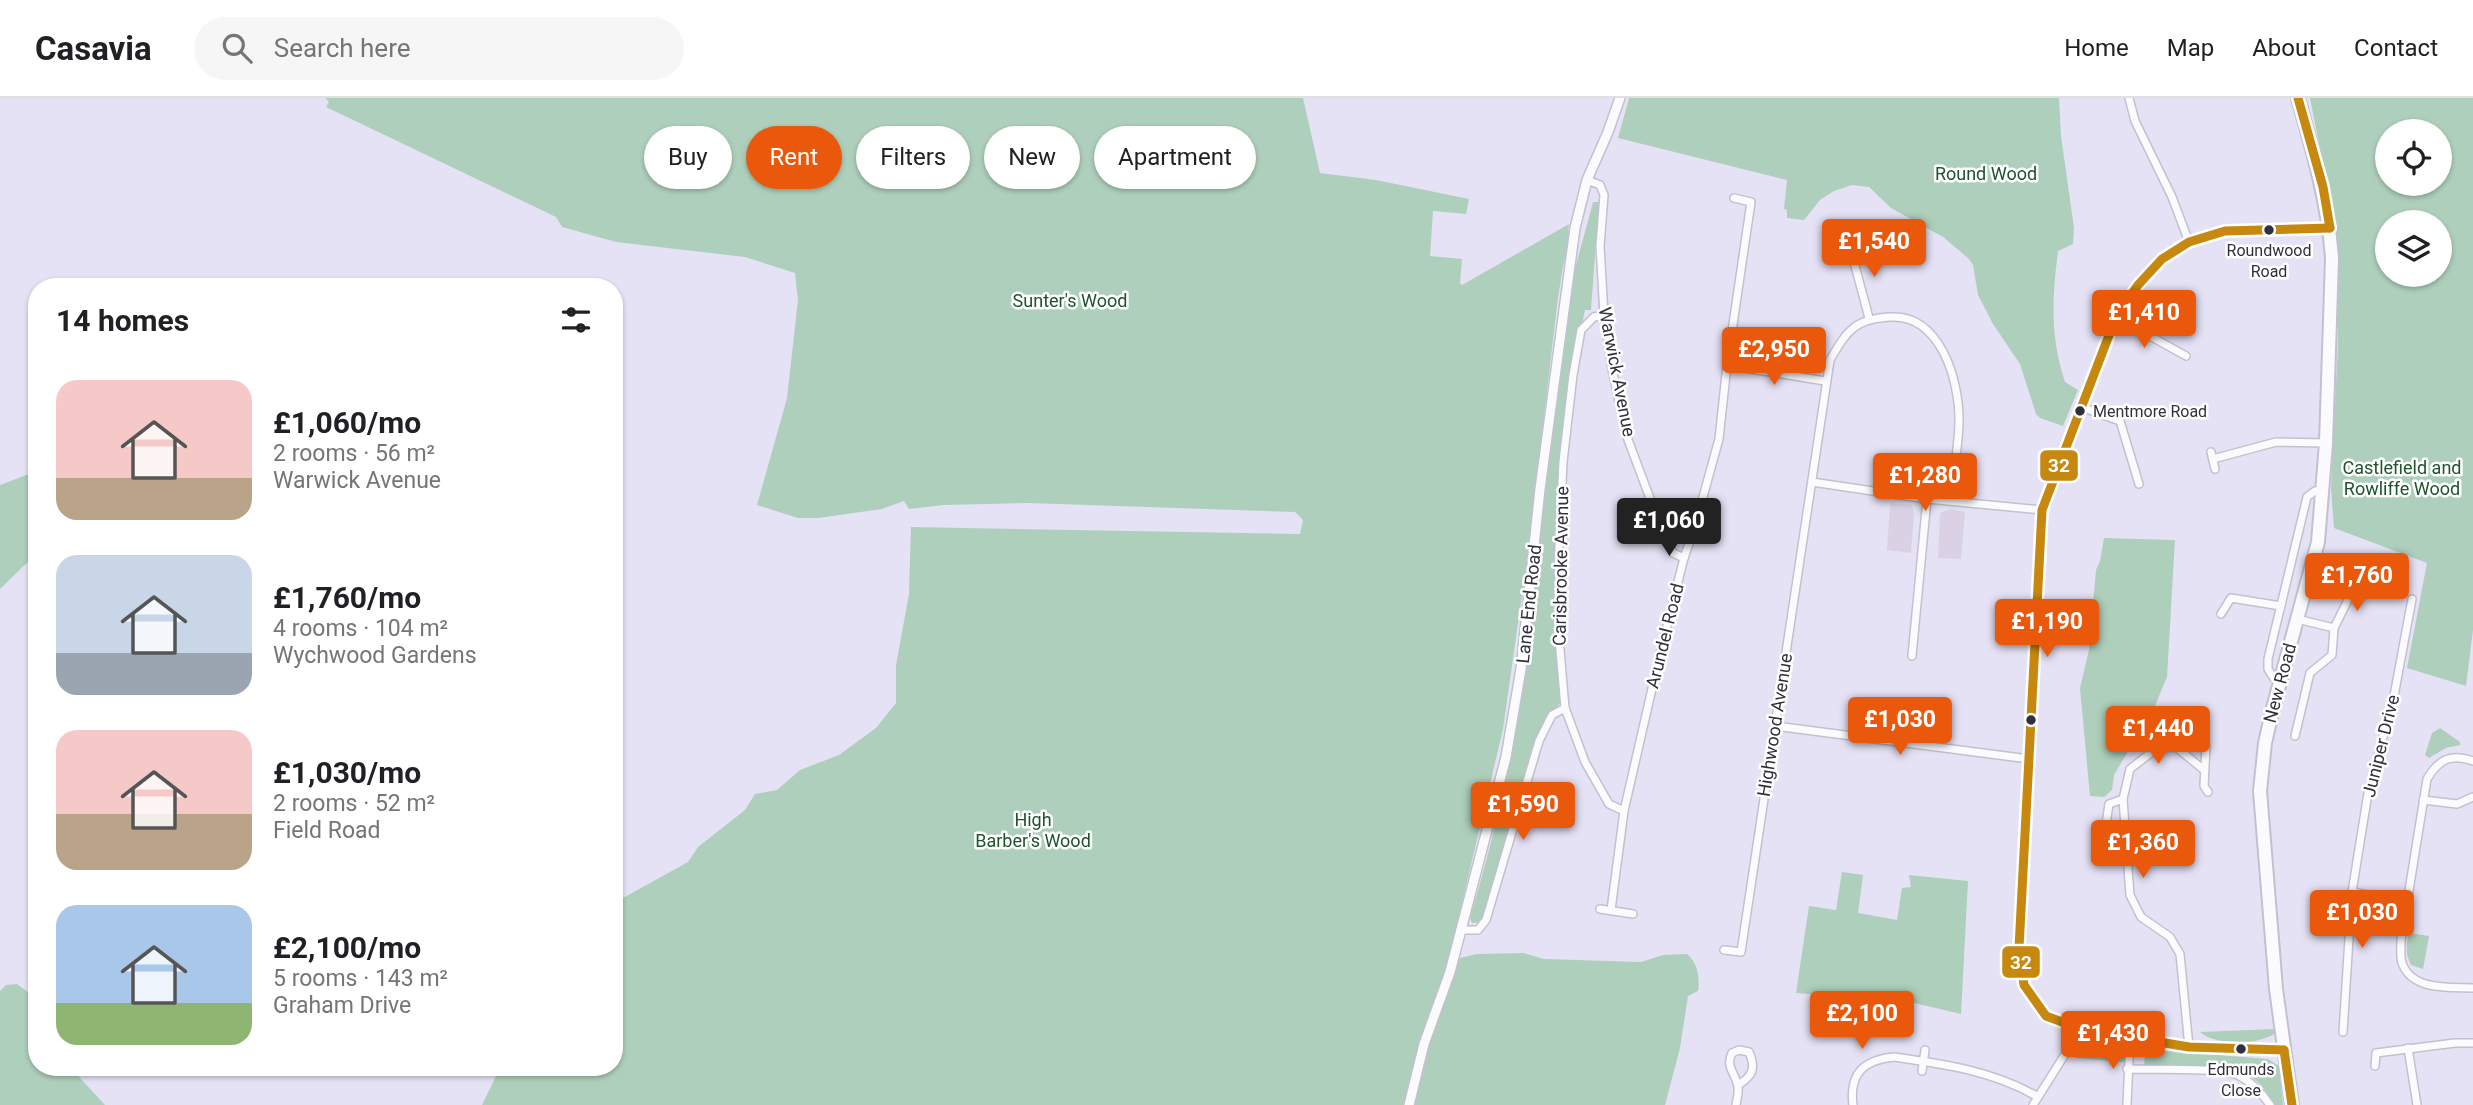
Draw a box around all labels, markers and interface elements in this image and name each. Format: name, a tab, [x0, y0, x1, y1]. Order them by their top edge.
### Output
search box	[194, 17, 684, 80]
text: Casavia	[35, 29, 152, 68]
icon: search	[218, 29, 256, 67]
text: Search here	[274, 33, 411, 63]
text: Home	[2064, 34, 2129, 62]
text: Map	[2167, 34, 2214, 62]
text: About	[2252, 34, 2316, 62]
text: Contact	[2354, 34, 2438, 62]
map controls	[2375, 119, 2452, 287]
button: locate	[2375, 119, 2452, 196]
chip: Buy	[644, 126, 732, 189]
chip: Rent	[746, 126, 842, 189]
chip: Filters	[856, 126, 970, 189]
chip: New	[984, 126, 1080, 189]
chip: Apartment	[1094, 126, 1256, 189]
park label: Round Wood	[1935, 163, 2037, 184]
button: layers	[2375, 210, 2452, 287]
pin: £1,540	[1817, 220, 1931, 279]
marker: Roundwood Road	[2262, 223, 2276, 237]
text: £1,540	[1838, 228, 1910, 255]
place label: Roundwood Road	[2227, 241, 2311, 281]
park label: Sunter's Wood	[1013, 290, 1127, 311]
pin: £1,410	[2087, 290, 2201, 350]
text: £1,410	[2108, 299, 2180, 326]
icon: filters	[557, 301, 595, 339]
text: 14 homes	[56, 303, 189, 338]
street label: Warwick Avenue	[1595, 305, 1640, 438]
pin: £2,950	[1717, 328, 1831, 387]
text: £2,950	[1738, 336, 1810, 363]
place label: Mentmore Road	[2093, 402, 2207, 421]
marker: Mentmore Road	[2073, 404, 2087, 418]
text: £1,060/mo	[273, 405, 421, 440]
icon: home	[112, 408, 196, 492]
text: 2 rooms · 56 m²	[273, 440, 435, 467]
line badge: 32	[2039, 449, 2079, 482]
pin: £1,280	[1868, 454, 1982, 513]
text: 32	[2048, 454, 2070, 477]
park label: Castlefield and Rowliffe Wood	[2342, 457, 2462, 499]
text: £1,280	[1889, 462, 1961, 489]
text: Warwick Avenue	[273, 467, 441, 494]
street label: Carisbrooke Avenue	[1549, 486, 1572, 646]
pin: £1,060	[1612, 498, 1726, 558]
text: £1,060	[1633, 507, 1705, 534]
street label: Lane End Road	[1512, 543, 1545, 664]
pin: £1,760	[2300, 554, 2414, 613]
text: £1,760	[2321, 562, 2393, 589]
text: £1,760/mo	[273, 580, 421, 615]
street label: Arundel Road	[1641, 581, 1688, 691]
icon: home	[112, 583, 196, 667]
pin: £1,190	[1990, 600, 2104, 659]
text: £1,190	[2011, 608, 2083, 635]
text: 4 rooms · 104 m²	[273, 615, 448, 642]
street label: New Road	[2259, 641, 2300, 725]
text: Wychwood Gardens	[273, 642, 477, 669]
street label: Highwood Avenue	[1753, 652, 1796, 798]
street label: Juniper Drive	[2358, 692, 2403, 799]
pin: £1,030	[1843, 698, 1957, 757]
text: £1,030	[1864, 706, 1936, 733]
pin: £1,440	[2101, 706, 2215, 766]
unlabelled marker	[2024, 713, 2038, 727]
text: £1,440	[2122, 715, 2194, 742]
text: £1,030/mo	[273, 755, 421, 790]
icon: home	[112, 758, 196, 842]
pin: £1,590	[1466, 782, 1580, 842]
text: 2 rooms · 52 m²	[273, 790, 435, 817]
text: £1,590	[1487, 791, 1559, 818]
park label: High Barber's Wood	[975, 809, 1091, 851]
text: Field Road	[273, 817, 381, 844]
pin: £1,360	[2086, 820, 2200, 880]
text: £1,360	[2107, 829, 2179, 856]
pin: £1,030	[2305, 890, 2419, 950]
text: £1,030	[2326, 899, 2398, 926]
text: £2,100/mo	[273, 930, 421, 965]
icon: home	[112, 933, 196, 1017]
line badge: 32	[2001, 945, 2041, 979]
text: 32	[2010, 951, 2032, 974]
text: 5 rooms · 143 m²	[273, 965, 448, 992]
text: Graham Drive	[273, 992, 411, 1019]
pin: £2,100	[1805, 992, 1919, 1051]
text: £2,100	[1826, 1000, 1898, 1027]
pin: £1,430	[2056, 1012, 2170, 1071]
text: £1,430	[2077, 1020, 2149, 1047]
marker: Edmunds Close	[2234, 1042, 2248, 1056]
place label: Edmunds Close	[2208, 1060, 2274, 1100]

